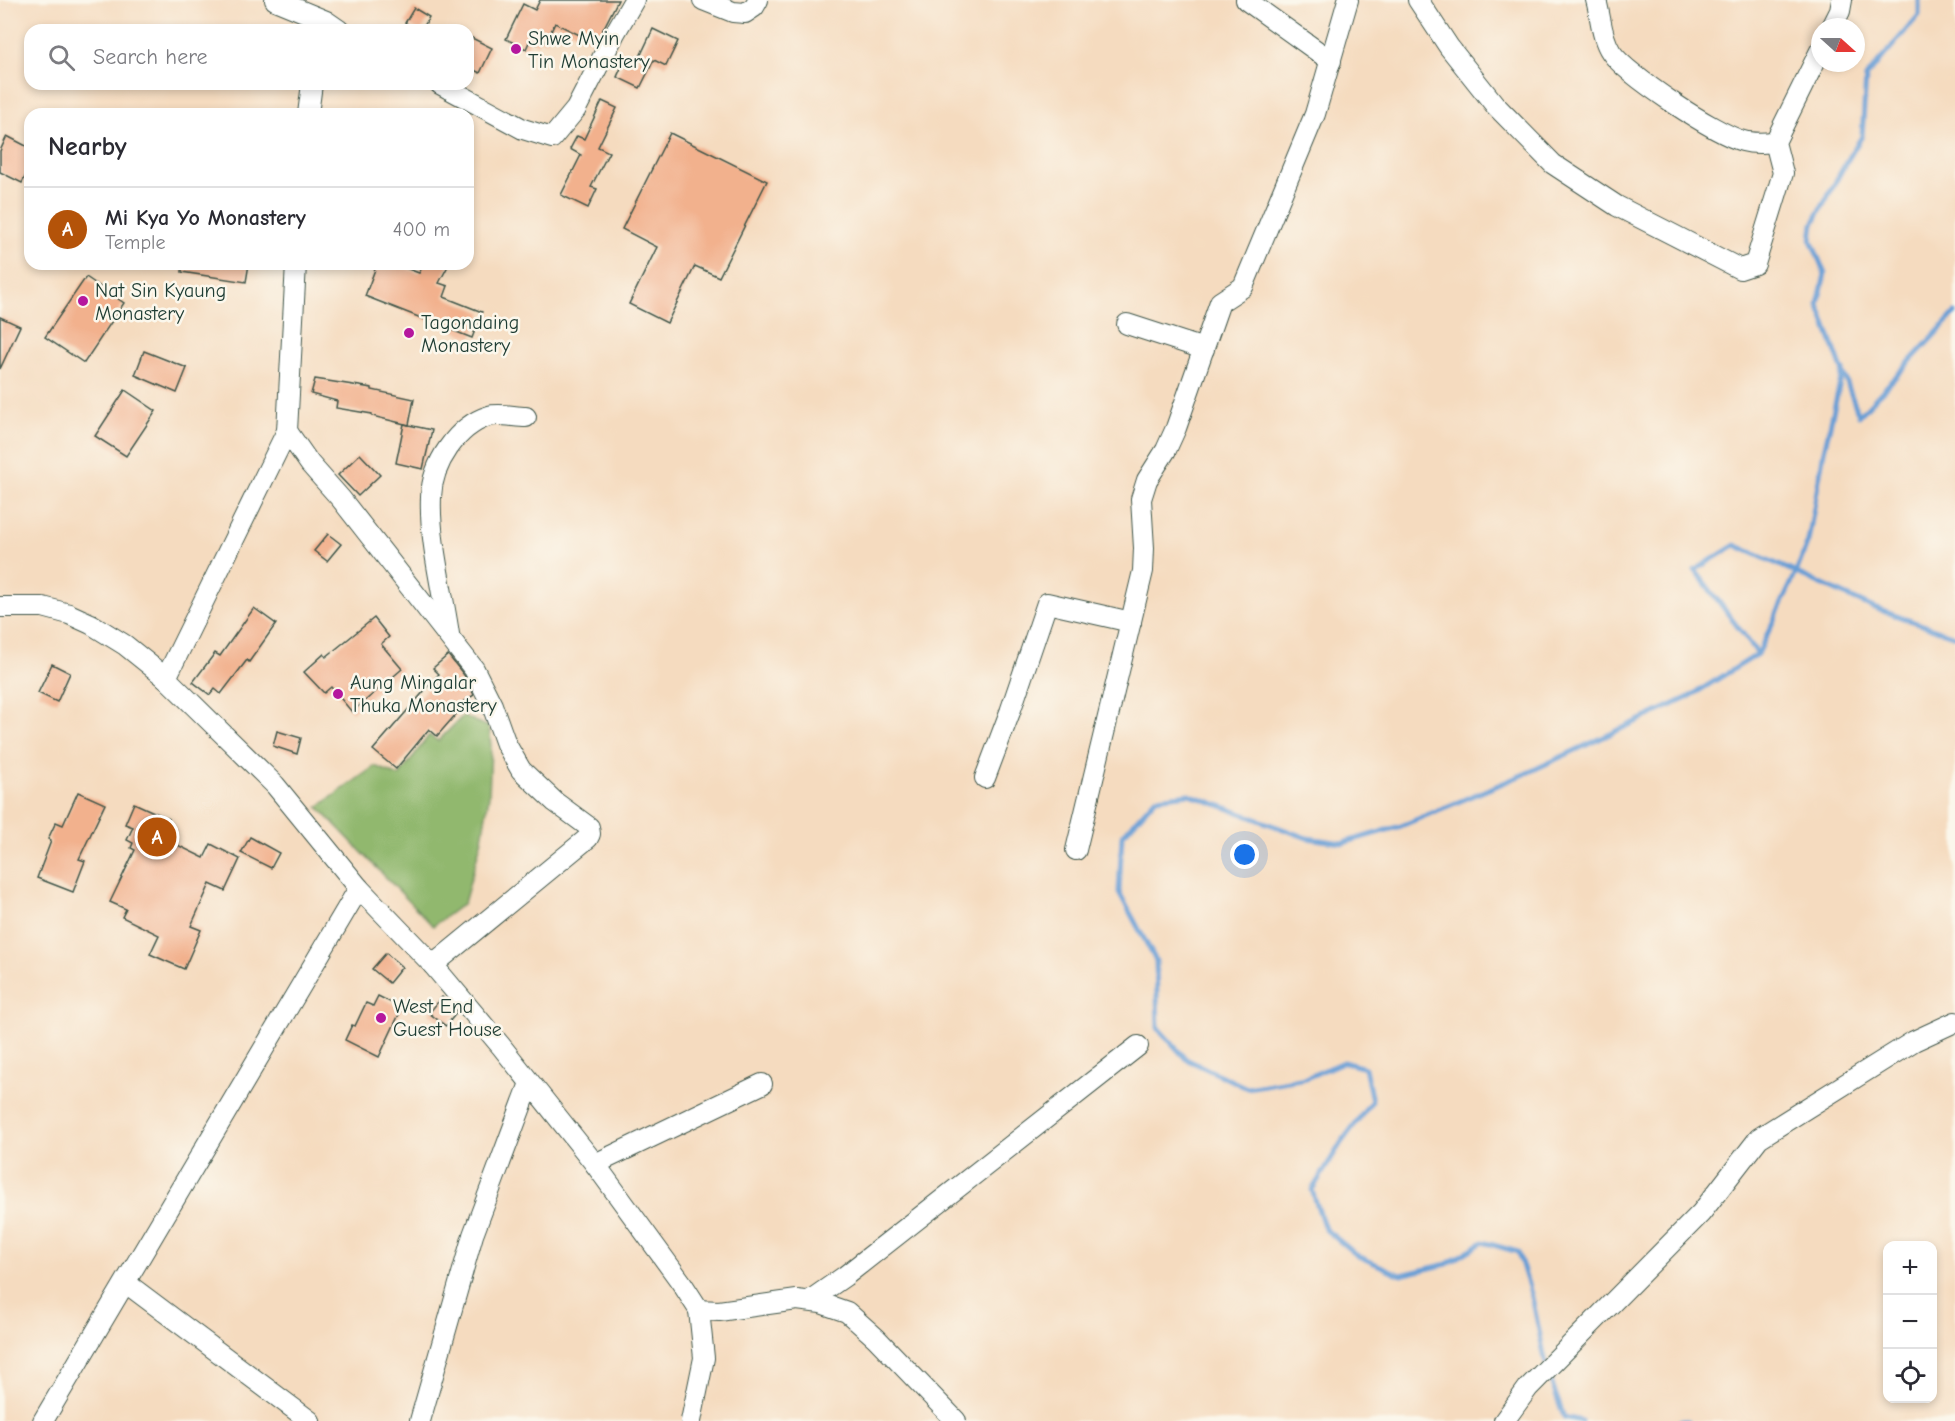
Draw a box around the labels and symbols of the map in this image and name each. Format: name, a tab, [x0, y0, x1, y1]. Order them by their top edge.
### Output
north arrow	[1811, 18, 1865, 72]
place label: Shwe Myin Tin Monastery	[528, 27, 650, 73]
marker: Shwe Myin Tin Monastery	[509, 42, 523, 56]
place label: Nat Sin Kyaung Monastery	[95, 279, 226, 325]
marker: Nat Sin Kyaung Monastery	[76, 294, 90, 308]
place label: Tagondaing Monastery	[421, 311, 519, 357]
marker: Tagondaing Monastery	[402, 326, 416, 340]
place label: Aung Mingalar Thuka Monastery	[350, 671, 497, 717]
marker: Aung Mingalar Thuka Monastery	[331, 687, 345, 701]
pin: A	[138, 814, 176, 860]
your location	[1230, 840, 1259, 869]
place label: West End Guest House	[393, 995, 502, 1041]
marker: West End Guest House	[374, 1011, 388, 1025]

